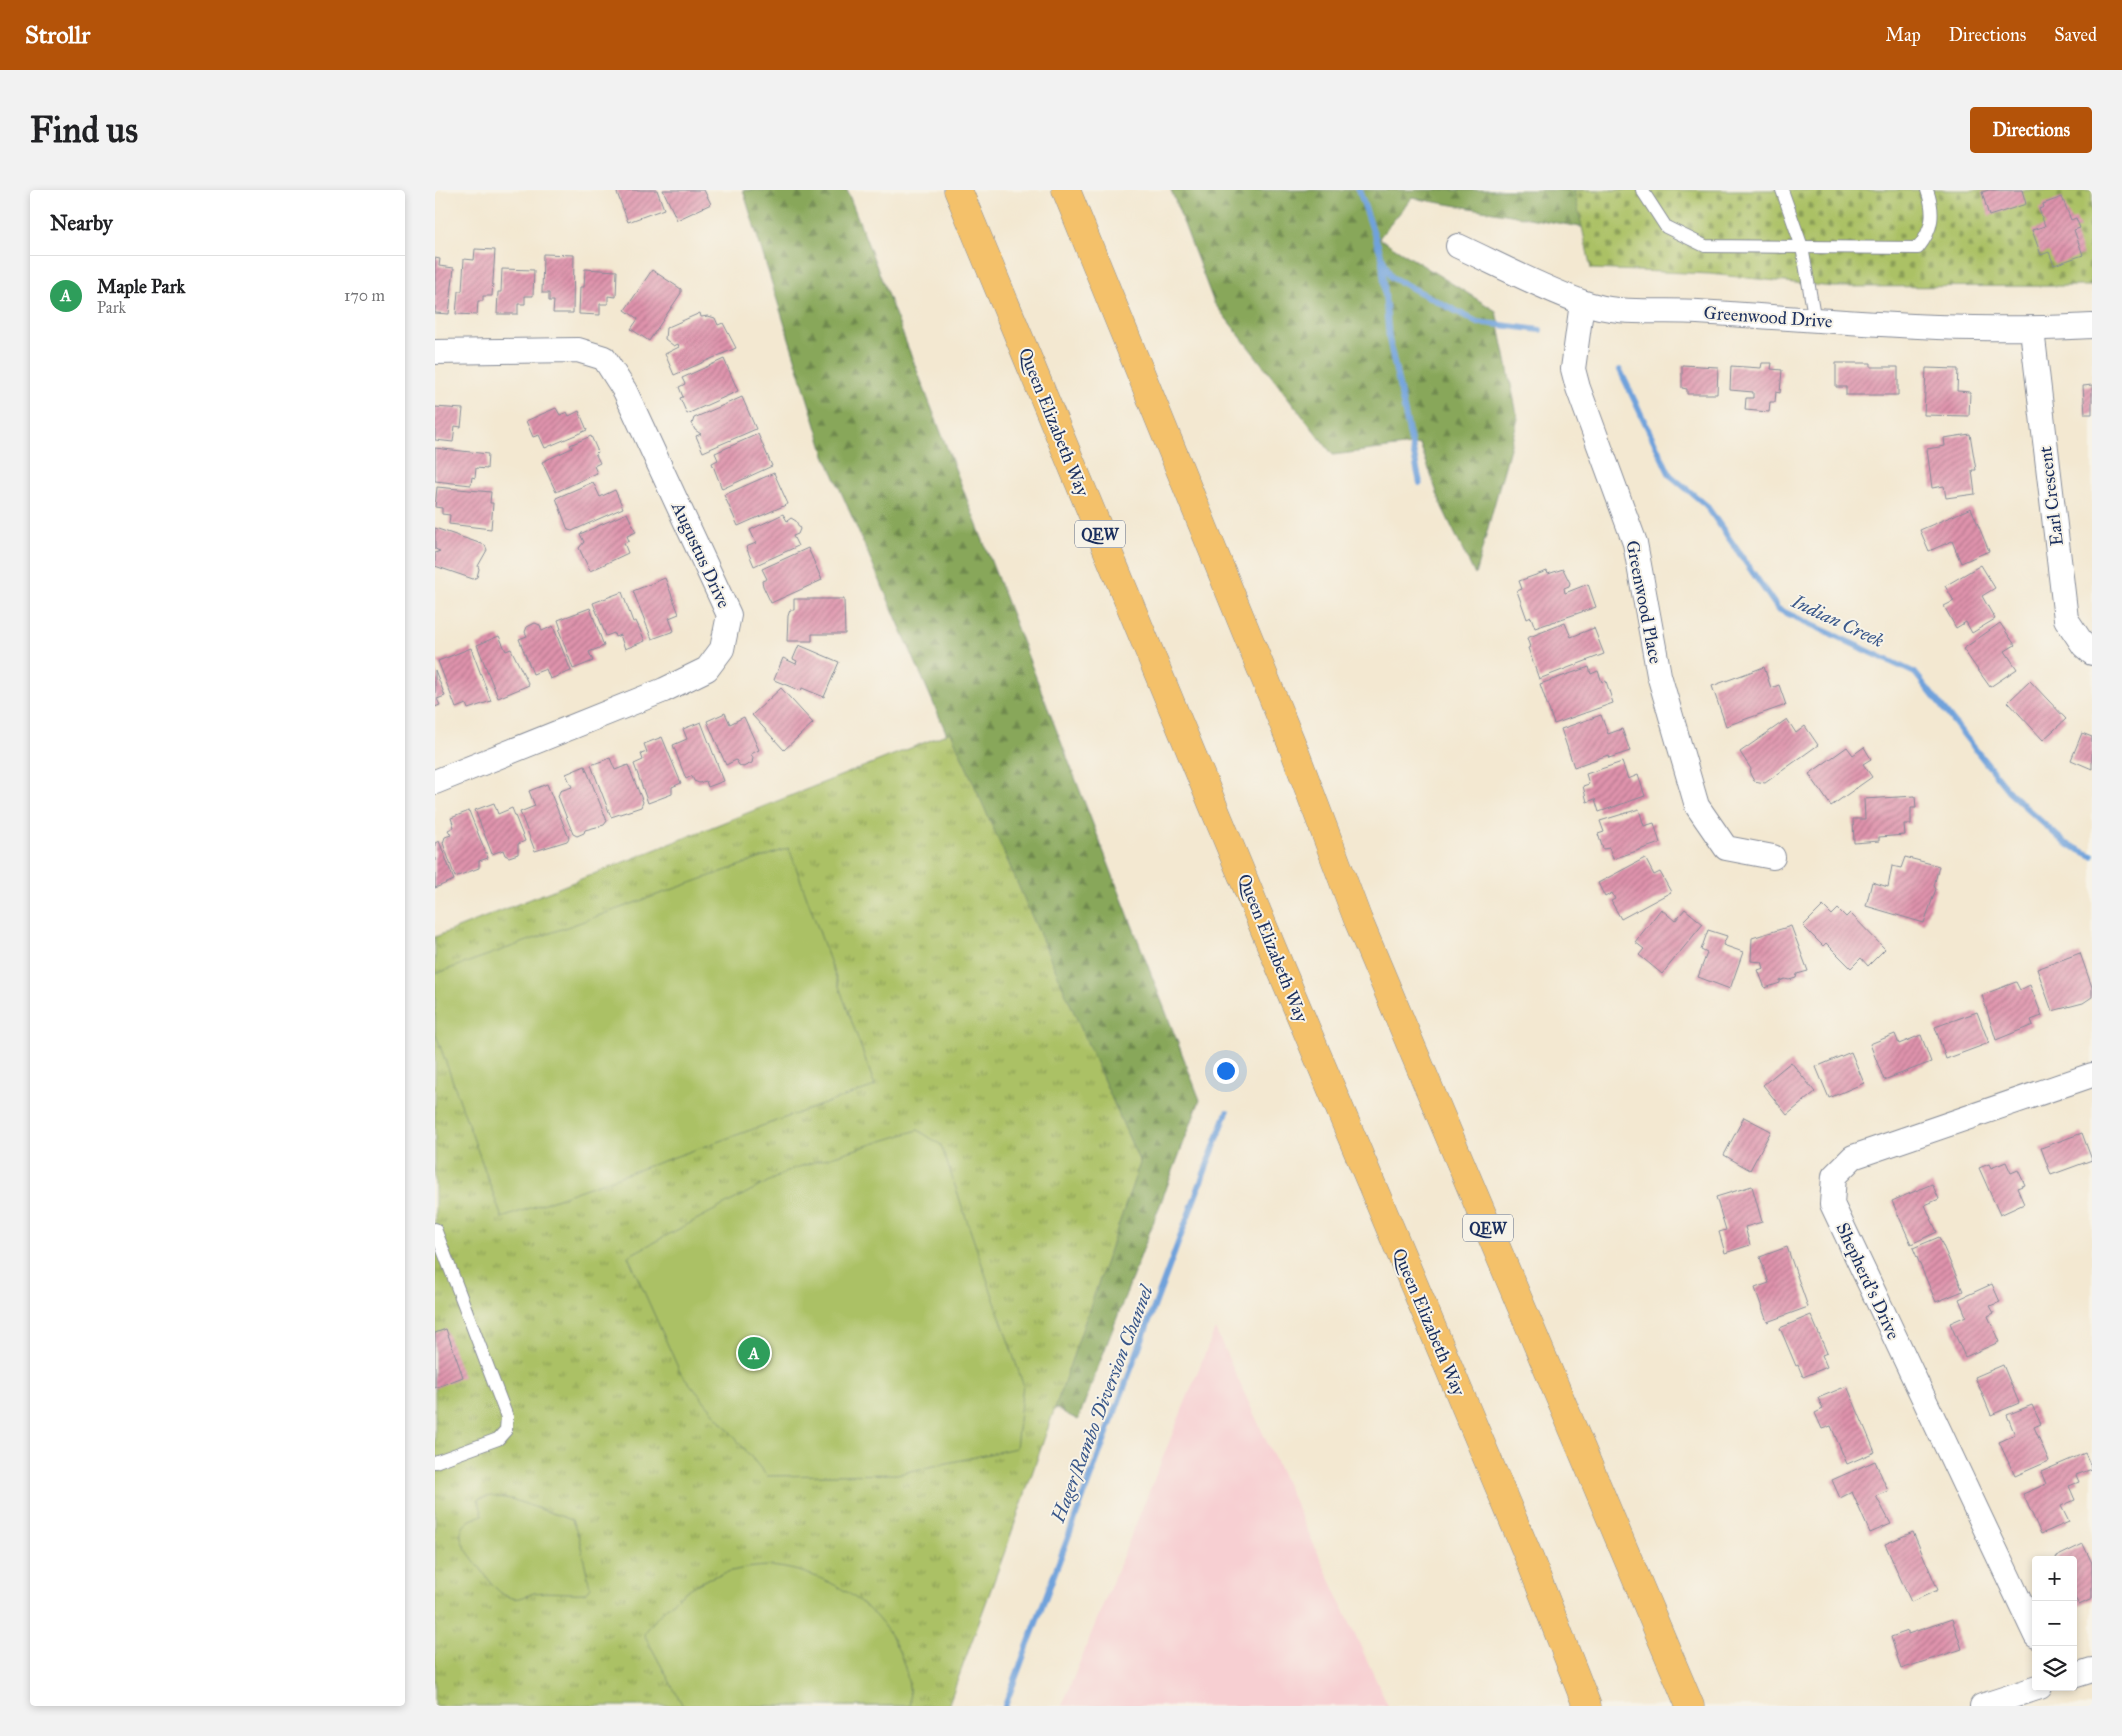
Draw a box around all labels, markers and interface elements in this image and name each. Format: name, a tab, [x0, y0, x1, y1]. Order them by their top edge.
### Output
text: Strollr	[25, 20, 90, 50]
text: Map	[1885, 24, 1921, 46]
text: Directions	[1949, 24, 2026, 46]
text: Saved	[2054, 24, 2097, 46]
button: Directions	[1970, 107, 2092, 153]
text: Find us	[30, 109, 138, 152]
text: Nearby	[50, 210, 113, 236]
text: Maple Park	[97, 275, 185, 298]
text: A	[61, 286, 71, 305]
text: 170 m	[344, 286, 385, 305]
text: Park	[97, 298, 126, 317]
street label: Greenwood Drive	[1703, 302, 1833, 332]
street label: Queen Elizabeth Way	[1014, 345, 1094, 500]
street label: Earl Crescent	[2034, 444, 2068, 547]
street label: Augustus Drive	[666, 498, 735, 612]
road number: QEW	[1075, 520, 1125, 548]
street label: Greenwood Place	[1621, 538, 1667, 666]
water label: Indian Creek	[1788, 589, 1888, 652]
street label: Queen Elizabeth Way	[1233, 871, 1313, 1026]
your location	[1213, 1058, 1239, 1084]
road number: QEW	[1463, 1214, 1513, 1242]
street label: Shepherd's Drive	[1831, 1219, 1905, 1343]
street label: Queen Elizabeth Way	[1388, 1245, 1470, 1400]
water label: Hager/Rambo Diversion Channel	[1046, 1281, 1158, 1526]
pin: A	[738, 1334, 770, 1372]
map controls	[2032, 1556, 2077, 1691]
button: +	[2032, 1556, 2077, 1601]
button: −	[2032, 1601, 2077, 1646]
button: layers	[2032, 1646, 2077, 1691]

